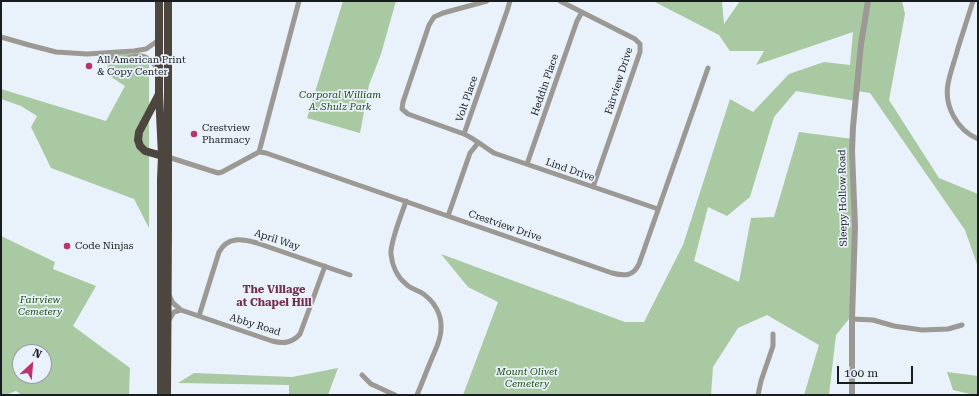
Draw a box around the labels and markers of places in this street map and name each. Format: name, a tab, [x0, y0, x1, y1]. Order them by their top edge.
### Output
place label: All American Print & Copy Center	[97, 54, 186, 78]
marker: All American Print & Copy Center	[84, 61, 94, 71]
place label: Crestview Pharmacy	[202, 122, 250, 146]
marker: Crestview Pharmacy	[189, 129, 199, 139]
place label: Code Ninjas	[75, 240, 134, 252]
marker: Code Ninjas	[62, 241, 72, 251]

